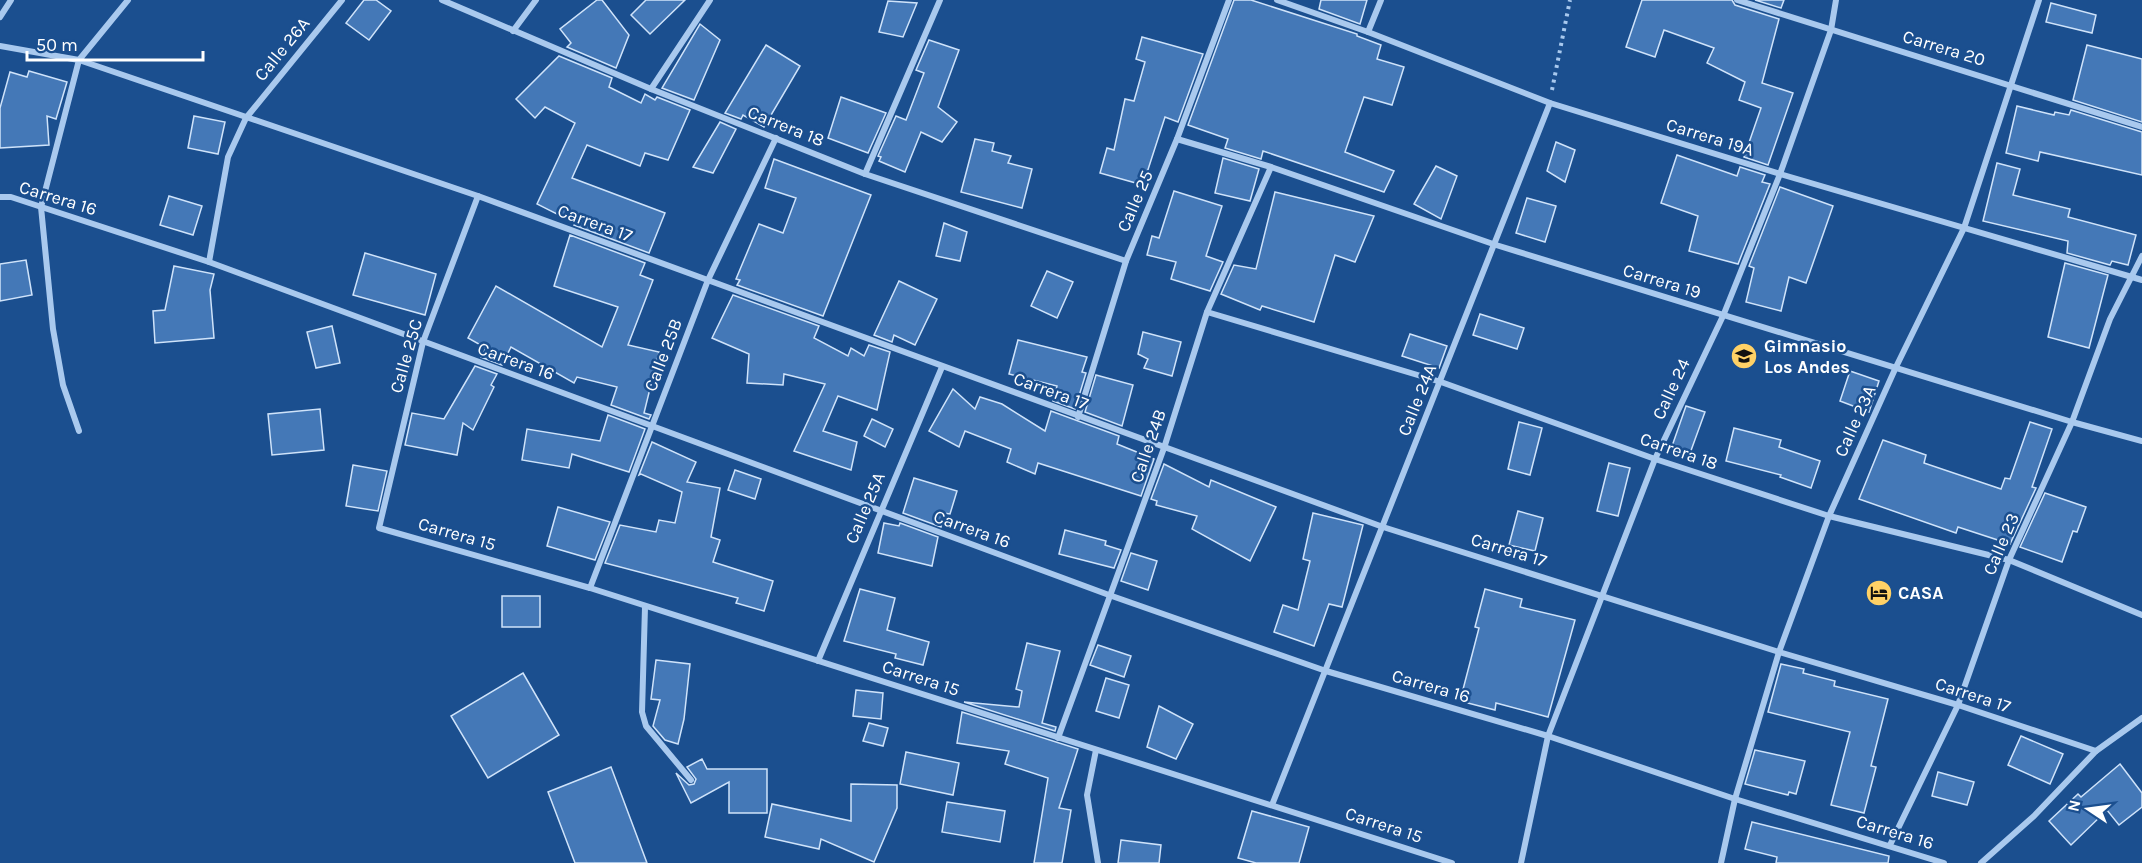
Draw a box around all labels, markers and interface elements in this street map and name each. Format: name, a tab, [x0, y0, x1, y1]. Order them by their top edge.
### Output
street label: Calle 26A	[250, 13, 314, 85]
scale bar	[27, 24, 202, 62]
street label: Carrera 20	[1900, 25, 1988, 71]
text: 50 m	[36, 34, 78, 56]
street label: Carrera 18	[744, 101, 828, 151]
street label: Carrera 19A	[1663, 113, 1757, 161]
street label: Calle 25	[1112, 167, 1158, 235]
street label: Carrera 16	[16, 176, 100, 220]
street label: Carrera 17	[554, 199, 636, 247]
street label: Carrera 19	[1620, 259, 1704, 303]
street label: Calle 25B	[639, 315, 687, 395]
street label: Calle 25C	[385, 316, 427, 396]
place label: Gimnasio Los Andes	[1764, 335, 1850, 378]
street label: Carrera 16	[475, 337, 557, 385]
school or university icon: Gimnasio Los Andes	[1729, 341, 1759, 371]
street label: Calle 24	[1647, 355, 1695, 423]
street label: Calle 24A	[1393, 361, 1441, 439]
street label: Carrera 17	[1010, 367, 1092, 415]
street label: Calle 23A	[1830, 382, 1880, 460]
street label: Calle 24B	[1125, 406, 1171, 486]
street label: Carrera 18	[1637, 427, 1721, 475]
street label: Calle 25A	[840, 469, 890, 547]
street label: Carrera 16	[931, 505, 1013, 553]
street label: Calle 23	[1978, 510, 2024, 578]
street label: Carrera 15	[416, 512, 498, 556]
street label: Carrera 17	[1468, 528, 1550, 572]
hotel icon: CASA	[1864, 578, 1894, 608]
place label: CASA	[1898, 582, 1943, 604]
street label: Carrera 15	[880, 655, 962, 701]
street label: Carrera 16	[1389, 664, 1473, 708]
street label: Carrera 17	[1932, 672, 2014, 718]
north arrow	[2058, 779, 2118, 839]
text: N	[2063, 798, 2084, 813]
street label: Carrera 15	[1343, 802, 1425, 848]
street label: Carrera 16	[1853, 810, 1937, 854]

